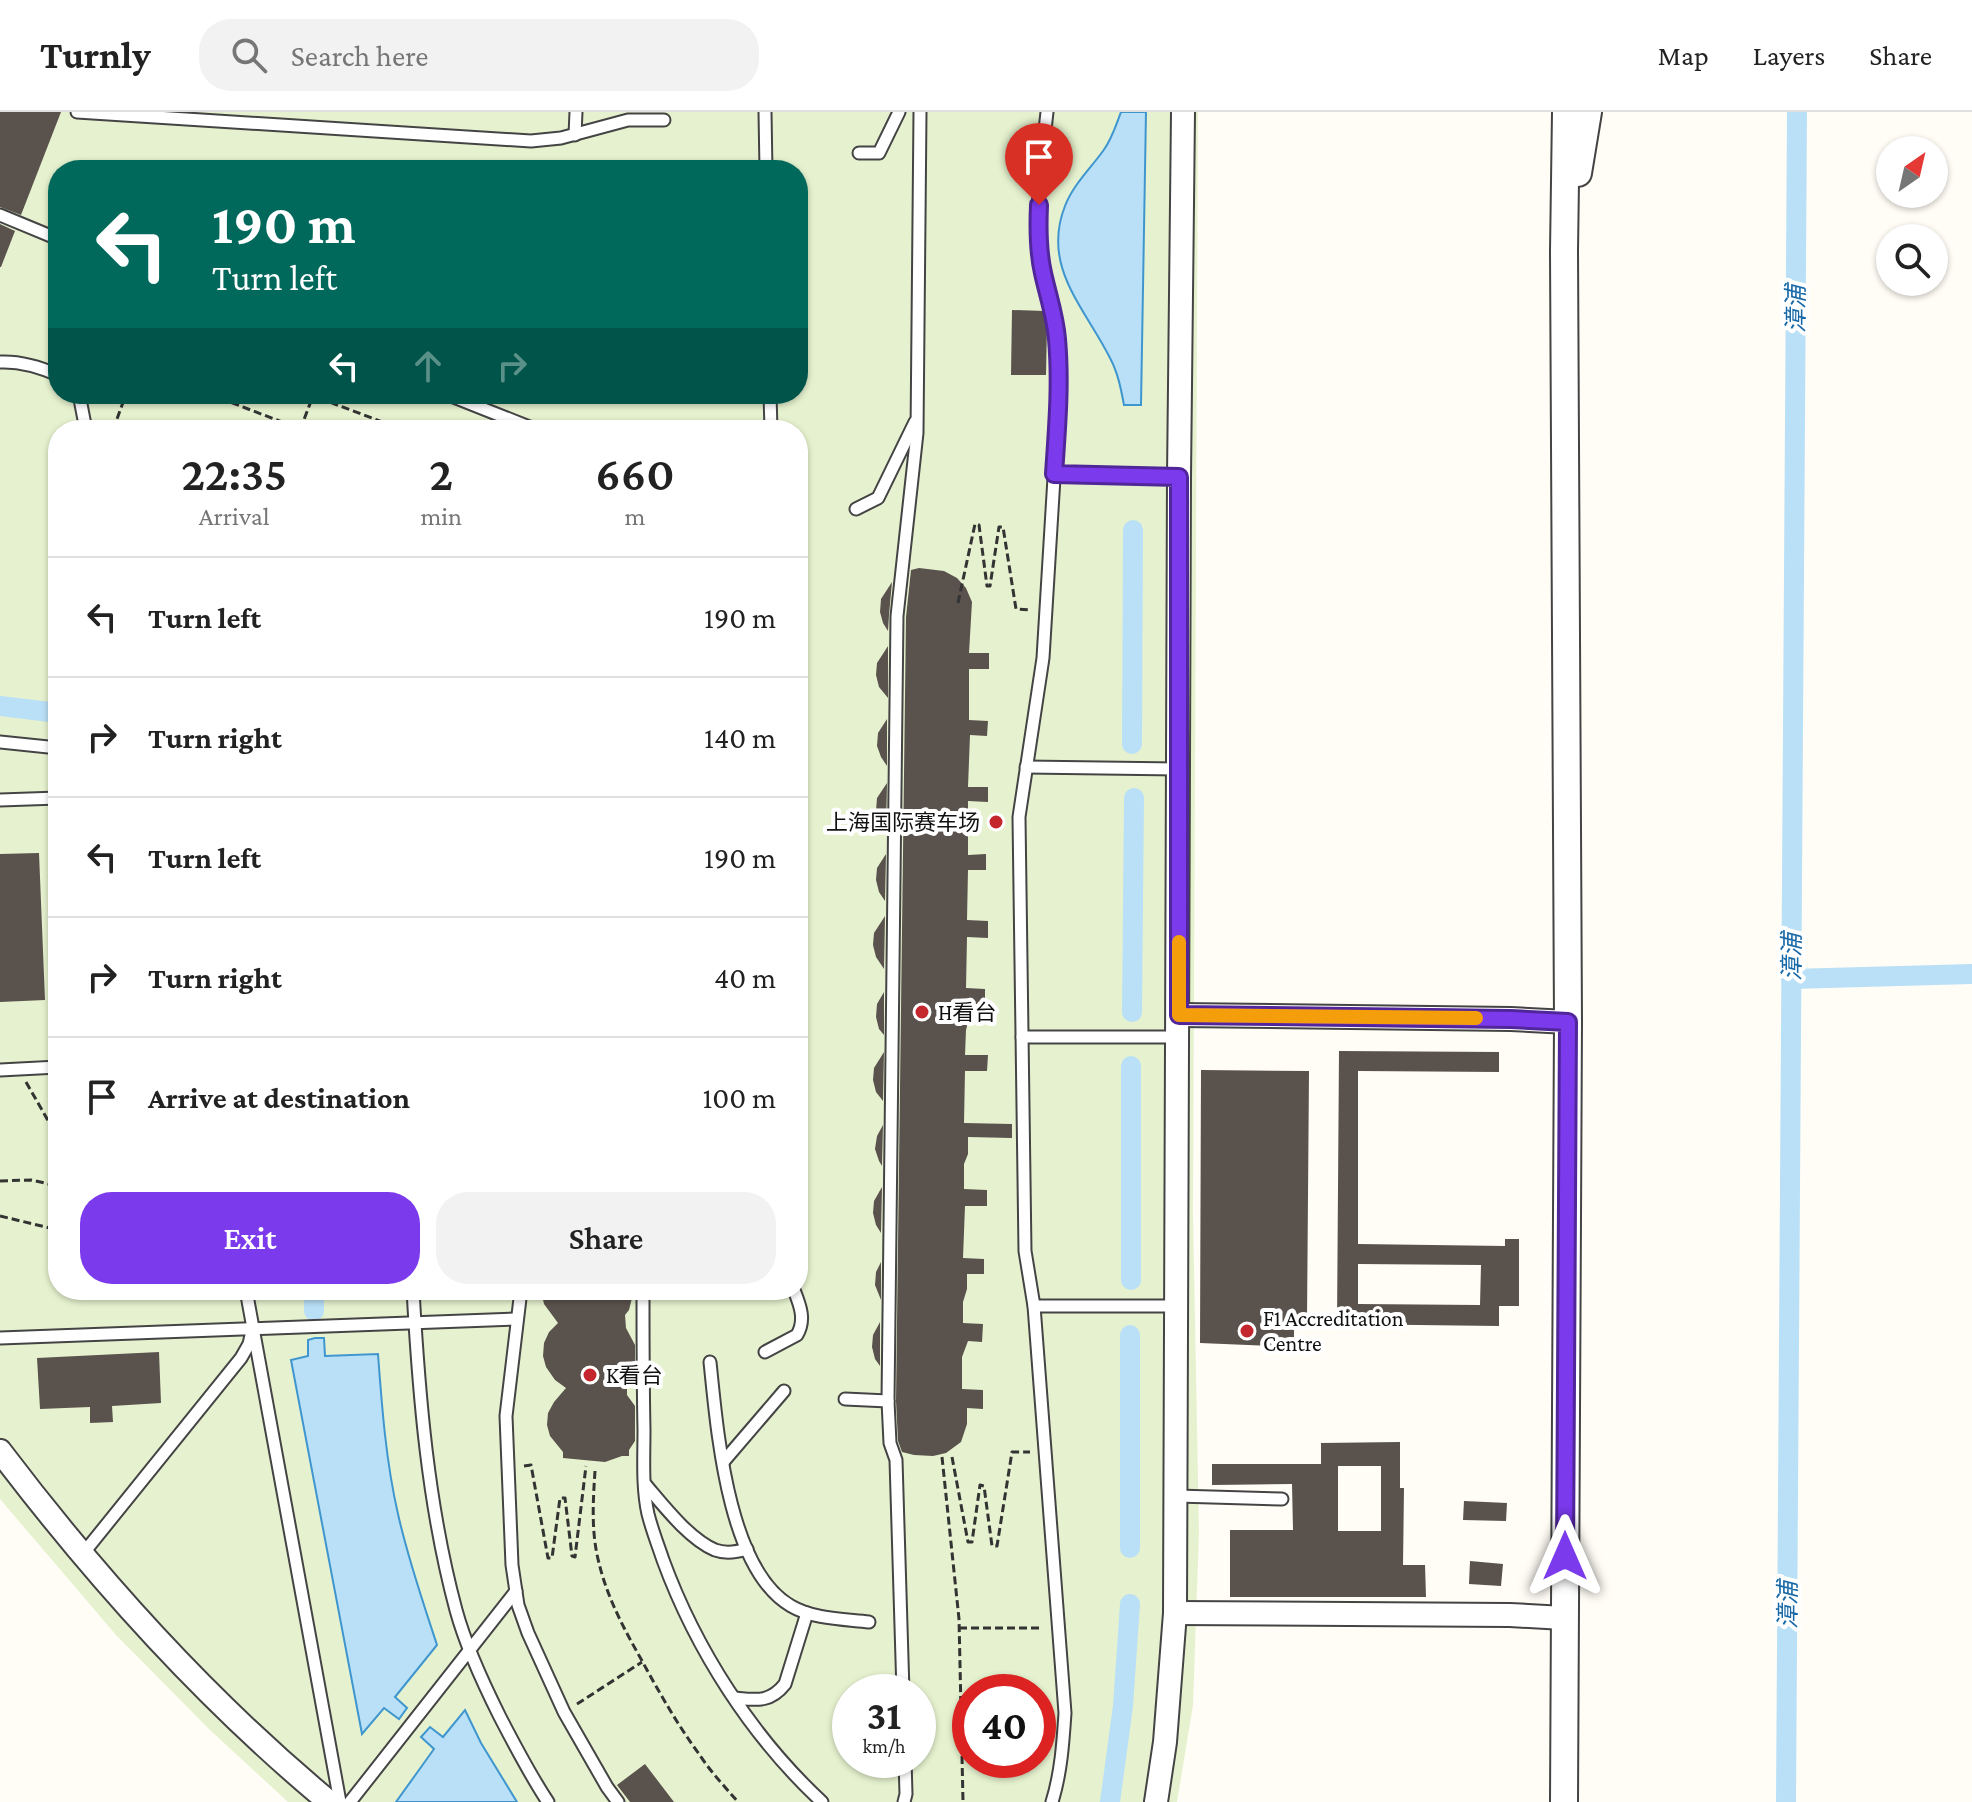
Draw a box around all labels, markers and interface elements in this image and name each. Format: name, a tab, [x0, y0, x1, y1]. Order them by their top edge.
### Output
search box	[199, 19, 759, 91]
icon: search	[227, 33, 271, 77]
text: Turnly	[40, 34, 151, 76]
text: Search here	[291, 39, 428, 72]
text: Map	[1658, 40, 1709, 71]
text: Layers	[1753, 40, 1825, 71]
text: Share	[1869, 40, 1932, 71]
pin	[1005, 123, 1073, 205]
icon: arrive	[1017, 135, 1061, 179]
north arrow	[1876, 136, 1948, 208]
map controls	[1876, 136, 1948, 296]
icon: left	[80, 192, 184, 296]
text: 190 m	[212, 193, 356, 255]
button: search	[1876, 224, 1948, 296]
text: Turn left	[212, 258, 337, 298]
water label: 漳浦	[1782, 281, 1809, 333]
icon: left	[322, 344, 366, 388]
icon: ahead	[406, 344, 450, 388]
icon: right	[490, 344, 534, 388]
text: 22:35	[181, 447, 287, 500]
text: 2	[429, 447, 453, 500]
text: 660	[595, 447, 675, 500]
text: Arrival	[199, 502, 270, 531]
text: min	[420, 502, 462, 531]
text: m	[625, 502, 645, 531]
icon: left	[80, 595, 124, 639]
text: Turn left	[148, 601, 261, 634]
text: 190 m	[704, 601, 776, 634]
icon: right	[80, 715, 124, 759]
text: Turn right	[148, 721, 282, 754]
text: 140 m	[704, 721, 776, 754]
place label: 上海国际赛车场	[826, 810, 980, 835]
marker: 上海国际赛车场	[987, 813, 1005, 831]
icon: left	[80, 835, 124, 879]
text: Turn left	[148, 841, 261, 874]
text: 190 m	[704, 841, 776, 874]
water label: 漳浦	[1778, 929, 1805, 981]
icon: right	[80, 955, 124, 999]
text: Turn right	[148, 961, 282, 994]
text: 40 m	[714, 961, 776, 994]
place label: H看台	[938, 1000, 996, 1025]
marker: H看台	[913, 1003, 931, 1021]
icon: arrive	[80, 1075, 124, 1119]
text: Arrive at destination	[148, 1081, 410, 1114]
text: 100 m	[702, 1081, 776, 1114]
button: Exit	[80, 1192, 420, 1284]
button: Share	[436, 1192, 776, 1284]
place label: F1 Accreditation Centre	[1263, 1306, 1404, 1356]
marker: F1 Accreditation Centre	[1238, 1322, 1256, 1340]
place label: K看台	[606, 1363, 663, 1388]
marker: K看台	[581, 1366, 599, 1384]
position arrow	[1523, 1514, 1607, 1598]
water label: 漳浦	[1774, 1577, 1801, 1629]
speed limit sign: 40	[952, 1674, 1056, 1778]
text: 31	[867, 1693, 901, 1738]
text: km/h	[862, 1735, 906, 1757]

